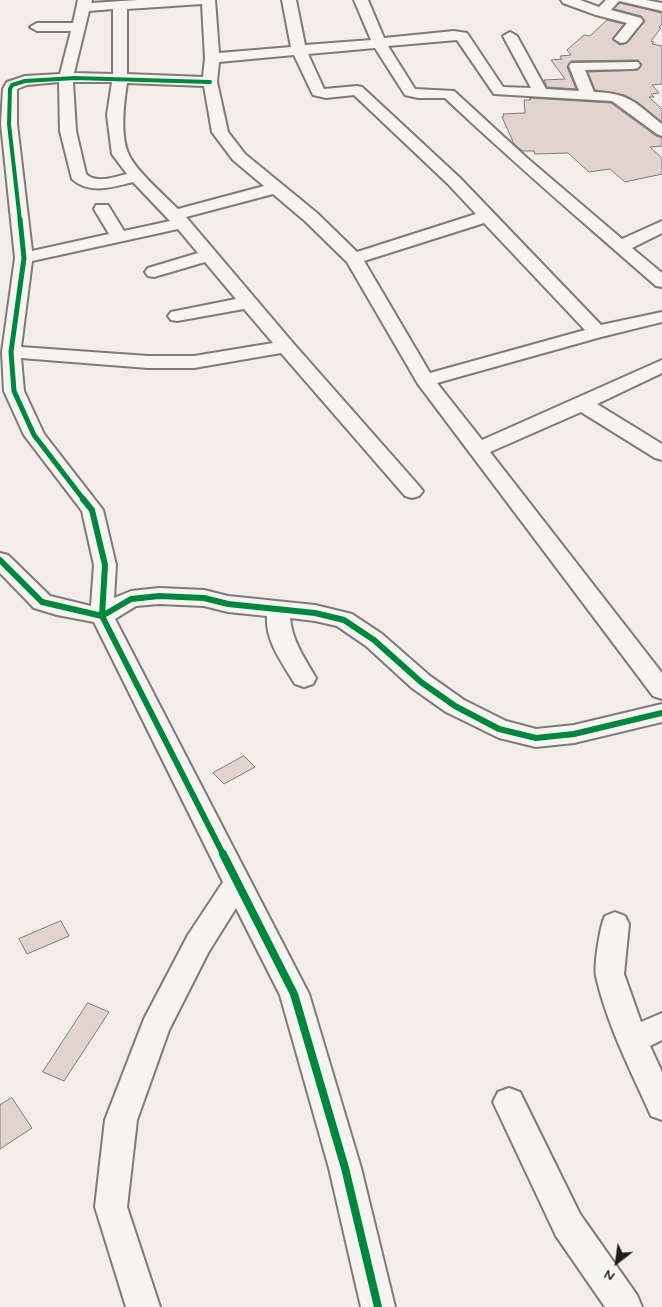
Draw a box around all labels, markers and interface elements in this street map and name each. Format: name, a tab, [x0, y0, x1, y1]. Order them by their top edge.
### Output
north arrow	[592, 1237, 642, 1287]
text: N	[601, 1265, 618, 1285]

